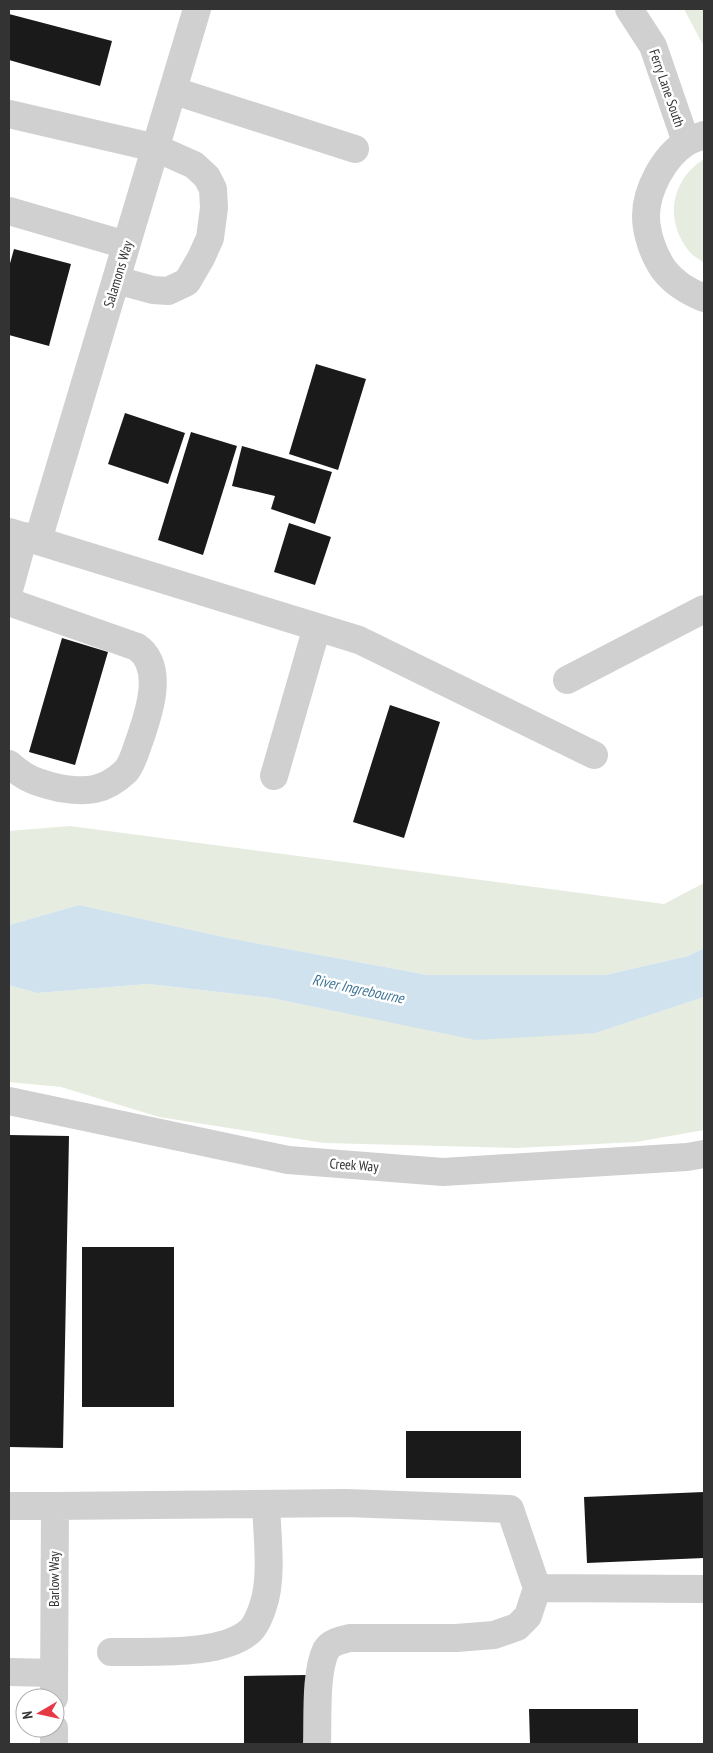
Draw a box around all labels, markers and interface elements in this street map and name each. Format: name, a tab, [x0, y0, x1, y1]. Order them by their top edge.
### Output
street label: Ferry Lane South	[645, 47, 689, 129]
street label: Salamons Way	[99, 238, 137, 310]
water label: River Ingrebourne	[311, 970, 406, 1008]
street label: Creek Way	[329, 1154, 380, 1176]
street label: Barlow Way	[45, 1550, 63, 1607]
north arrow	[15, 1688, 65, 1738]
text: N	[18, 1710, 37, 1720]

